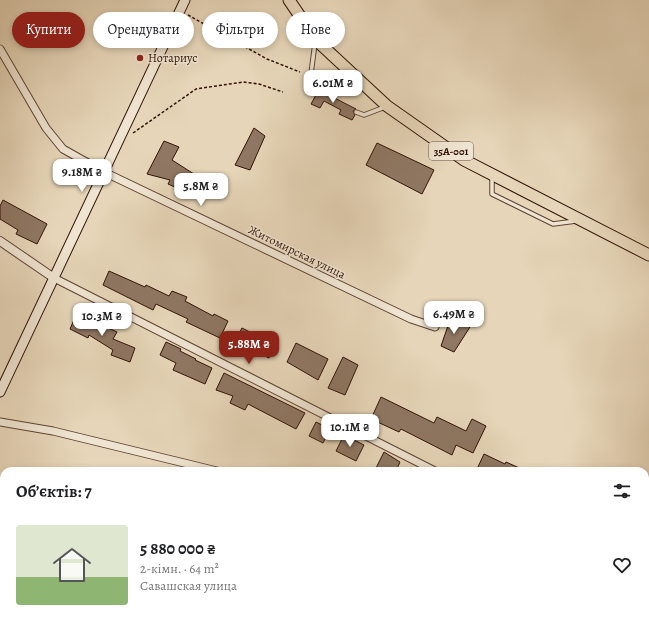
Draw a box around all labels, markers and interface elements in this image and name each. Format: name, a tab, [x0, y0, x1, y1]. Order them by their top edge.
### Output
chip: Купити	[12, 12, 85, 48]
chip: Орендувати	[93, 12, 194, 48]
chip: Фільтри	[202, 12, 278, 48]
chip: Нове	[286, 12, 345, 48]
place label: Нотариус	[148, 50, 198, 66]
marker: Нотариус	[135, 53, 145, 63]
pin: 6.01M ₴	[296, 70, 370, 104]
text: 6.01M ₴	[312, 74, 354, 91]
road number: 35А-001	[429, 142, 473, 160]
pin: 9.18M ₴	[45, 159, 119, 193]
text: 9.18M ₴	[62, 163, 102, 180]
pin: 5.8M ₴	[168, 173, 234, 207]
text: 5.8M ₴	[183, 177, 219, 194]
street label: Житомирская улица	[246, 222, 349, 283]
pin: 6.49M ₴	[417, 301, 491, 335]
pin: 10.3M ₴	[65, 303, 139, 337]
text: 6.49M ₴	[433, 305, 475, 322]
text: 10.3M ₴	[82, 307, 122, 324]
pin: 5.88M ₴	[212, 331, 286, 365]
text: 5.88M ₴	[228, 335, 270, 352]
pin: 10.1M ₴	[313, 414, 387, 448]
text: 10.1M ₴	[330, 418, 370, 435]
text: Об’єктів: 7	[16, 480, 92, 503]
icon: filters	[611, 480, 633, 502]
text: 5 880 000 ₴	[140, 537, 216, 560]
icon: home	[48, 541, 96, 589]
icon: heart	[611, 554, 633, 576]
text: 2-кімн. · 64 m²	[140, 560, 219, 577]
text: Савашская улица	[140, 577, 237, 594]

